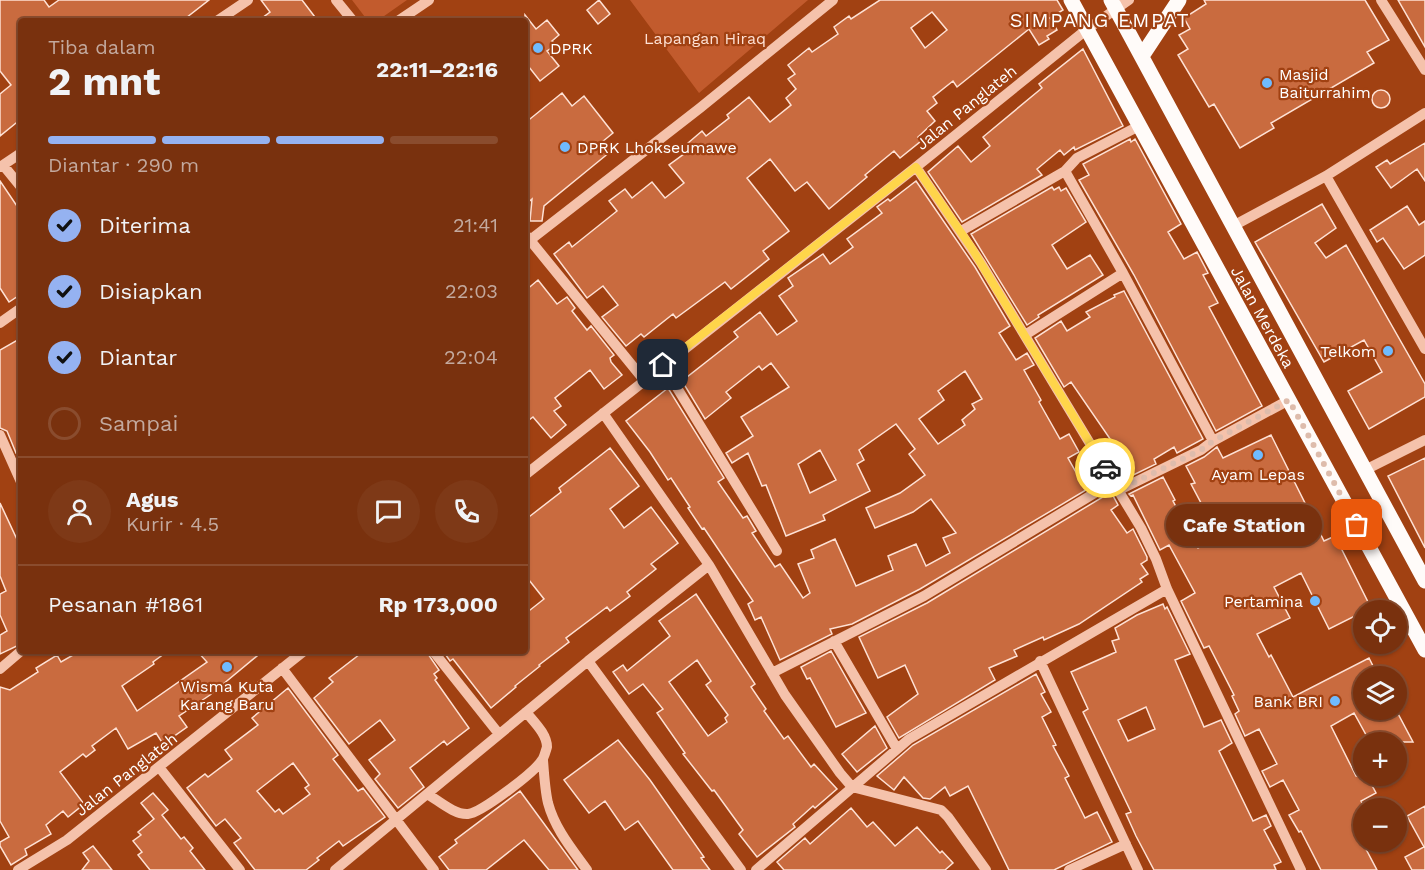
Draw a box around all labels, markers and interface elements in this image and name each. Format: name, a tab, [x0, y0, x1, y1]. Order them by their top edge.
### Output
district label: SIMPANG EMPAT	[1010, 8, 1190, 32]
park label: Lapangan Hiraq	[644, 29, 766, 48]
text: Tiba dalam	[48, 35, 156, 59]
place label: DPRK	[550, 39, 593, 58]
marker: DPRK	[531, 41, 545, 55]
text: 22:11–22:16	[376, 57, 498, 82]
text: 2 mnt	[48, 59, 160, 104]
street label: Jalan Panglateh	[912, 61, 1020, 154]
place label: Masjid Baiturrahim	[1279, 65, 1371, 102]
marker: Masjid Baiturrahim	[1260, 76, 1274, 90]
place label: DPRK Lhokseumawe	[577, 138, 737, 157]
marker: DPRK Lhokseumawe	[558, 140, 572, 154]
text: Diantar · 290 m	[48, 153, 199, 177]
icon: check	[48, 209, 81, 242]
text: Diterima	[99, 213, 191, 238]
text: 21:41	[453, 213, 498, 237]
street label: Jalan Merdeka	[1227, 263, 1298, 371]
icon: check	[48, 275, 81, 308]
text: Disiapkan	[99, 279, 203, 304]
text: 22:03	[445, 279, 498, 303]
pin	[637, 339, 688, 390]
icon: check	[48, 341, 81, 374]
place label: Telkom	[1320, 342, 1376, 361]
marker: Telkom	[1381, 344, 1395, 358]
text: Diantar	[99, 345, 177, 370]
text: 22:04	[444, 345, 498, 369]
icon: home	[646, 348, 679, 381]
text: Sampai	[99, 411, 178, 436]
courier	[1075, 438, 1135, 498]
marker: Ayam Lepas	[1251, 448, 1265, 462]
icon: car	[1089, 452, 1122, 485]
place label: Ayam Lepas	[1211, 465, 1305, 484]
button: person	[48, 480, 111, 543]
button: chat	[357, 480, 420, 543]
button: phone	[435, 480, 498, 543]
text: Agus	[126, 487, 179, 512]
pin	[1331, 499, 1382, 550]
callout: Cafe Station	[1165, 504, 1321, 546]
icon: bag	[1340, 508, 1373, 541]
text: Kurir · 4.5	[126, 512, 219, 536]
text: Cafe Station	[1183, 513, 1305, 537]
text: Pesanan #1861	[48, 592, 203, 617]
text: Rp 173,000	[378, 592, 498, 617]
place label: Pertamina	[1224, 592, 1303, 611]
marker: Pertamina	[1308, 594, 1322, 608]
map controls	[1353, 600, 1407, 852]
button: locate	[1353, 600, 1407, 654]
marker: Wisma Kuta Karang Baru	[220, 660, 234, 674]
button: layers	[1353, 666, 1407, 720]
place label: Wisma Kuta Karang Baru	[180, 677, 274, 714]
place label: Bank BRI	[1254, 692, 1323, 711]
marker: Bank BRI	[1328, 694, 1342, 708]
street label: Jalan Panglateh	[72, 729, 181, 820]
button: +	[1353, 732, 1407, 786]
button: −	[1353, 798, 1407, 852]

